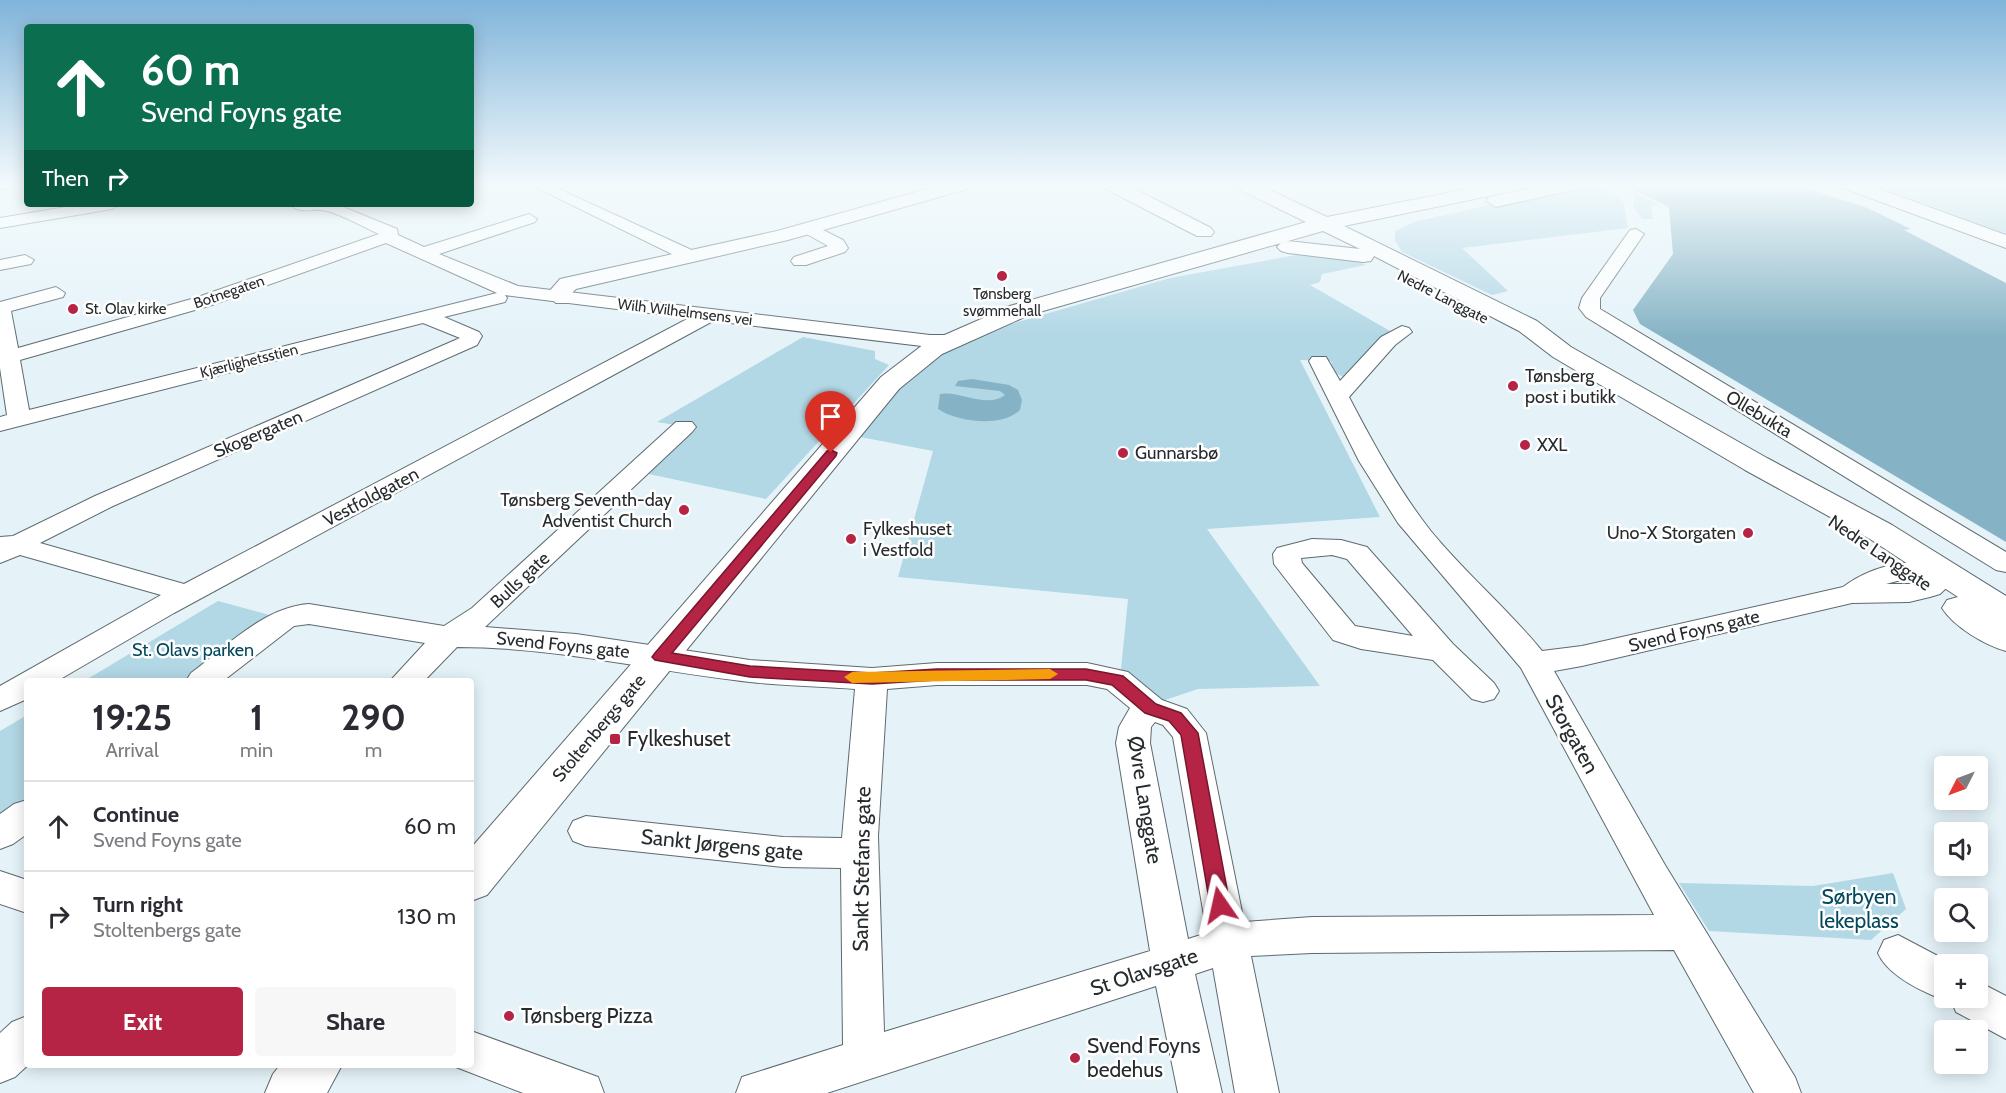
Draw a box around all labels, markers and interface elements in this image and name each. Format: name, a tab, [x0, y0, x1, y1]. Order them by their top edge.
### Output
text: 60 m	[141, 44, 240, 96]
icon: ahead	[42, 48, 120, 126]
text: Svend Foyns gate	[141, 96, 342, 129]
icon: right	[101, 162, 134, 195]
text: Then	[42, 165, 89, 192]
street label: Nedre Langgate	[1394, 266, 1492, 328]
marker: Tønsberg svømmehall	[995, 269, 1009, 283]
street label: Botnegaten	[191, 271, 267, 313]
place label: Tønsberg svømmehall	[963, 285, 1042, 320]
street label: Wilh Wilhelmsens vei	[617, 295, 753, 329]
place label: St. Olav kirke	[85, 300, 167, 318]
marker: St. Olav kirke	[66, 302, 80, 316]
street label: Kjærlighetsstien	[198, 340, 300, 382]
place label: Tønsberg post i butikk	[1525, 365, 1617, 408]
marker: Tønsberg post i butikk	[1506, 379, 1520, 393]
street label: Ollebukta	[1722, 386, 1796, 443]
pin	[805, 391, 856, 453]
icon: arrive	[814, 400, 847, 433]
street label: Skogergaten	[210, 405, 306, 463]
place label: XXL	[1537, 434, 1567, 456]
marker: XXL	[1518, 438, 1532, 452]
place label: Gunnarsbø	[1135, 442, 1218, 464]
marker: Gunnarsbø	[1116, 446, 1130, 460]
street label: Vestfoldgaten	[319, 463, 423, 531]
place label: Tønsberg Seventh-day Adventist Church	[500, 489, 672, 532]
marker: Tønsberg Seventh-day Adventist Church	[677, 503, 691, 517]
street label: Nedre Langgate	[1824, 510, 1936, 596]
place label: Fylkeshuset i Vestfold	[863, 518, 952, 561]
place label: Uno-X Storgaten	[1607, 522, 1736, 544]
marker: Uno-X Storgaten	[1741, 526, 1755, 540]
marker: Fylkeshuset i Vestfold	[844, 532, 858, 546]
street label: Bulls gate	[486, 547, 554, 613]
street label: Svend Foyns gate	[1626, 605, 1762, 657]
street label: Svend Foyns gate	[495, 627, 631, 663]
park label: St. Olavs parken	[132, 639, 254, 661]
street label: Stoltenbergs gate	[548, 670, 650, 786]
street label: Storgaten	[1540, 690, 1604, 778]
text: 19:25	[92, 695, 172, 739]
text: 1	[250, 695, 263, 739]
text: 290	[341, 695, 406, 739]
place label: Fylkeshuset	[627, 726, 731, 751]
marker: Fylkeshuset	[608, 732, 622, 746]
street label: Øvre Langgate	[1123, 734, 1168, 866]
text: Arrival	[105, 738, 159, 762]
text: min	[240, 738, 273, 762]
text: m	[365, 738, 382, 762]
north arrow	[1934, 756, 1988, 810]
map controls	[1934, 756, 1988, 1074]
street label: Sankt Stefans gate	[848, 786, 875, 952]
text: Continue	[93, 801, 179, 828]
icon: ahead	[42, 810, 75, 843]
text: 60 m	[404, 813, 456, 840]
button: sound	[1934, 822, 1988, 876]
street label: Sankt Jørgens gate	[640, 824, 805, 865]
text: Svend Foyns gate	[93, 828, 242, 852]
position arrow	[1188, 873, 1252, 937]
park label: Sørbyen lekeplass	[1819, 884, 1899, 933]
button: search	[1934, 888, 1988, 942]
text: Turn right	[93, 891, 183, 918]
icon: right	[42, 900, 75, 933]
text: 130 m	[397, 903, 456, 930]
text: Stoltenbergs gate	[93, 918, 241, 942]
street label: St Olavsgate	[1087, 942, 1201, 1001]
button: +	[1934, 954, 1988, 1008]
button: Exit	[42, 987, 243, 1056]
button: Share	[255, 987, 456, 1056]
place label: Tønsberg Pizza	[521, 1003, 653, 1028]
marker: Tønsberg Pizza	[502, 1009, 516, 1023]
button: −	[1934, 1020, 1988, 1074]
place label: Svend Foyns bedehus	[1087, 1033, 1201, 1082]
marker: Svend Foyns bedehus	[1068, 1051, 1082, 1065]

